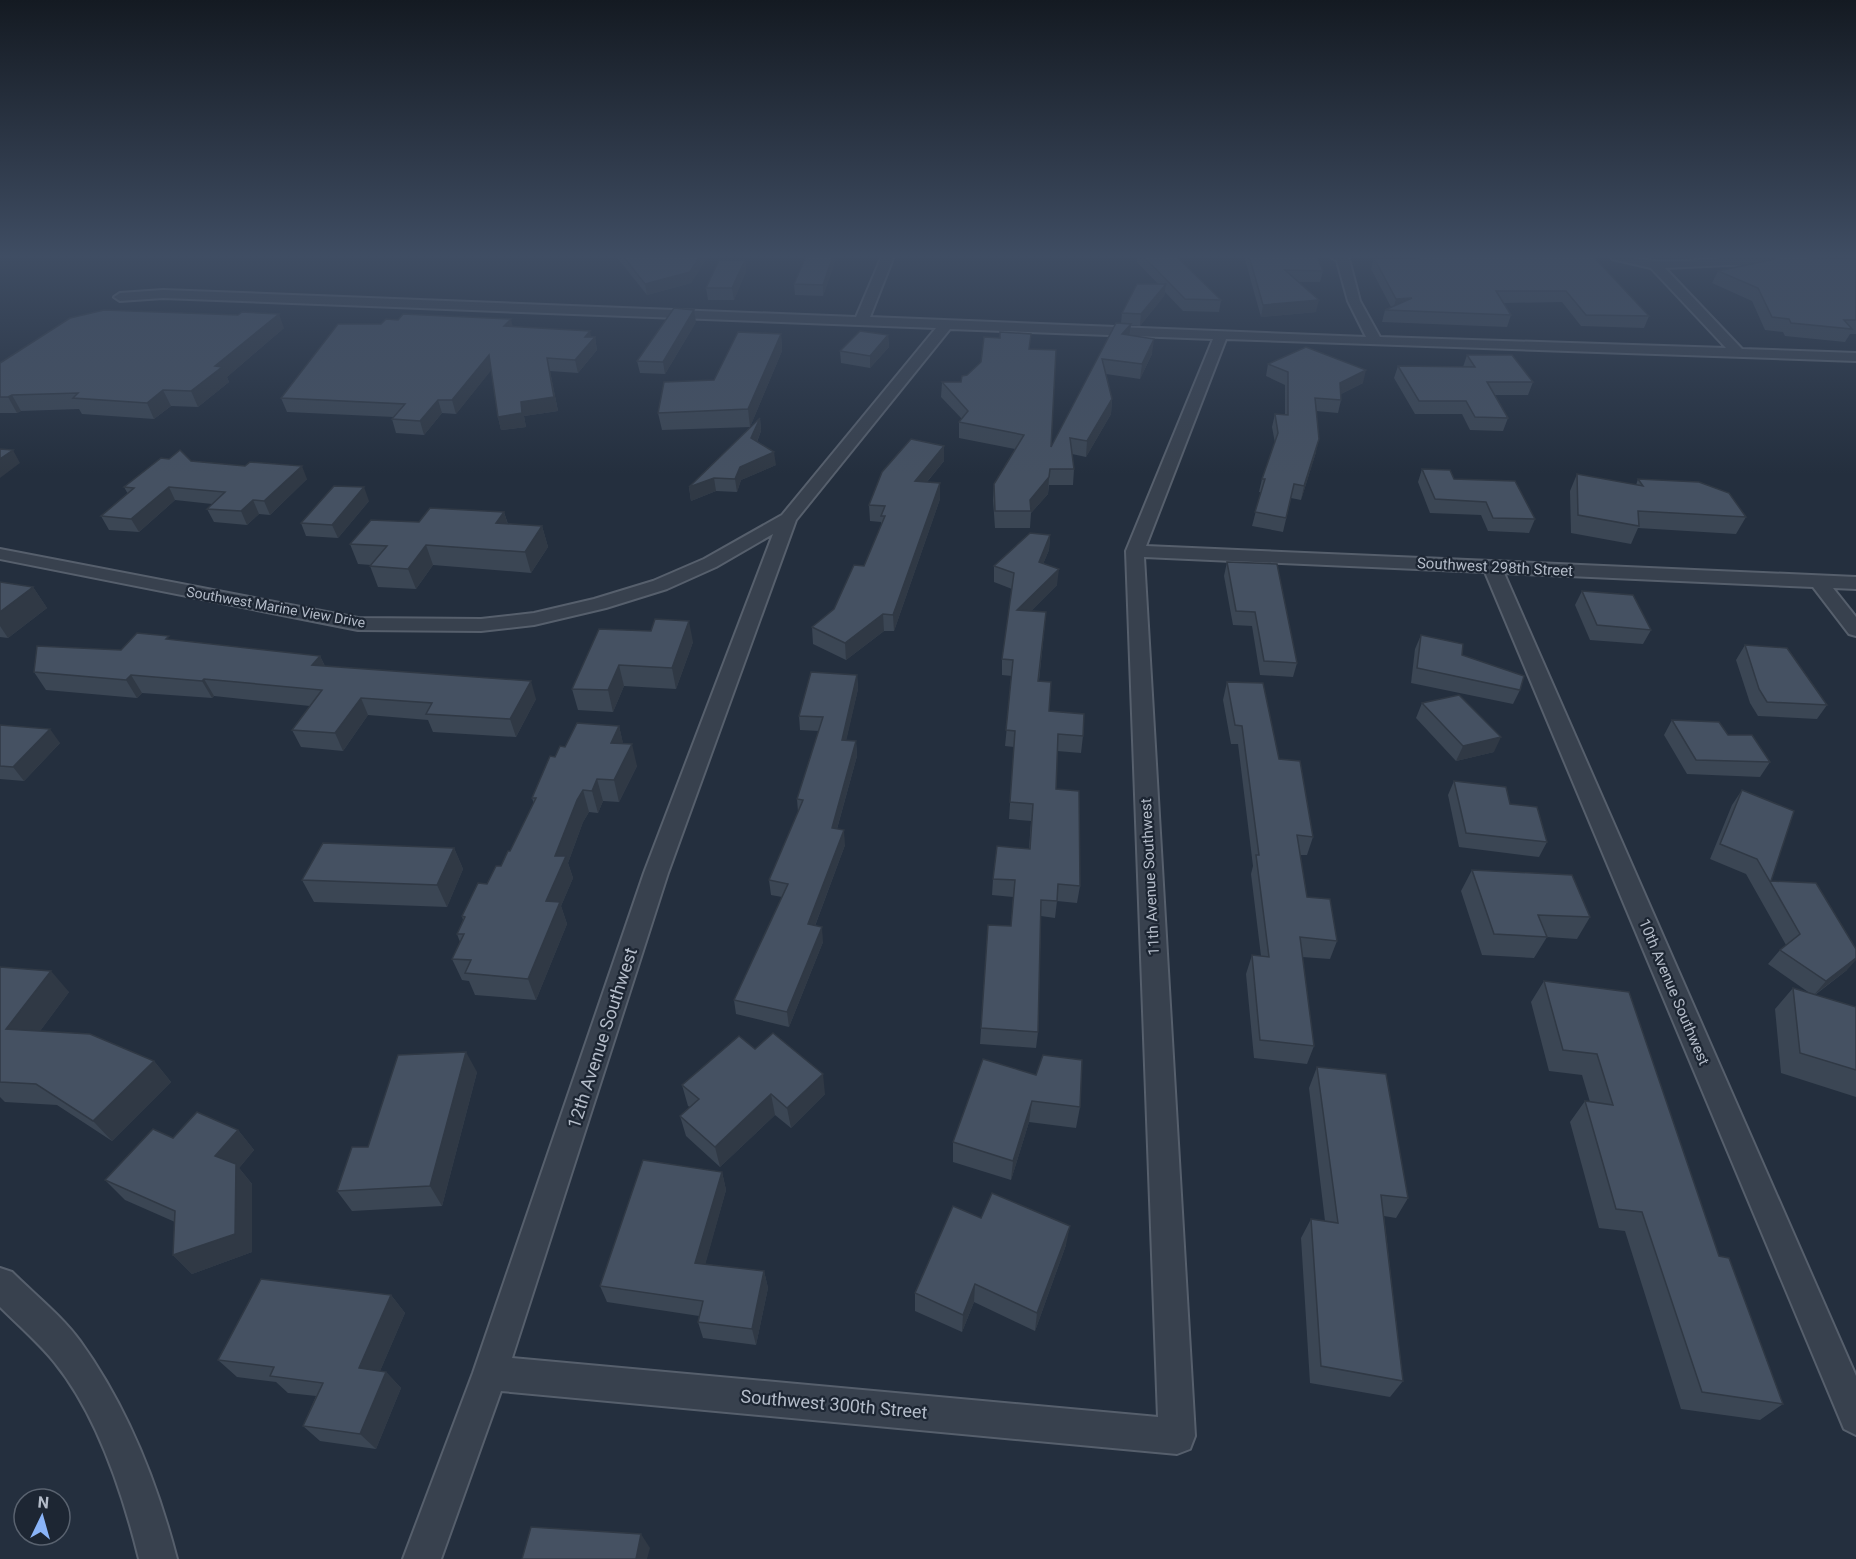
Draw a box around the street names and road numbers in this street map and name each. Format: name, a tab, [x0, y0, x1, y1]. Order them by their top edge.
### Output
street label: Southwest 298th Street	[1417, 554, 1574, 580]
street label: Southwest Marine View Drive	[185, 583, 367, 631]
street label: 11th Avenue Southwest	[1137, 798, 1163, 956]
street label: 10th Avenue Southwest	[1635, 916, 1713, 1068]
street label: 12th Avenue Southwest	[563, 945, 641, 1131]
street label: Southwest 300th Street	[740, 1385, 928, 1423]

